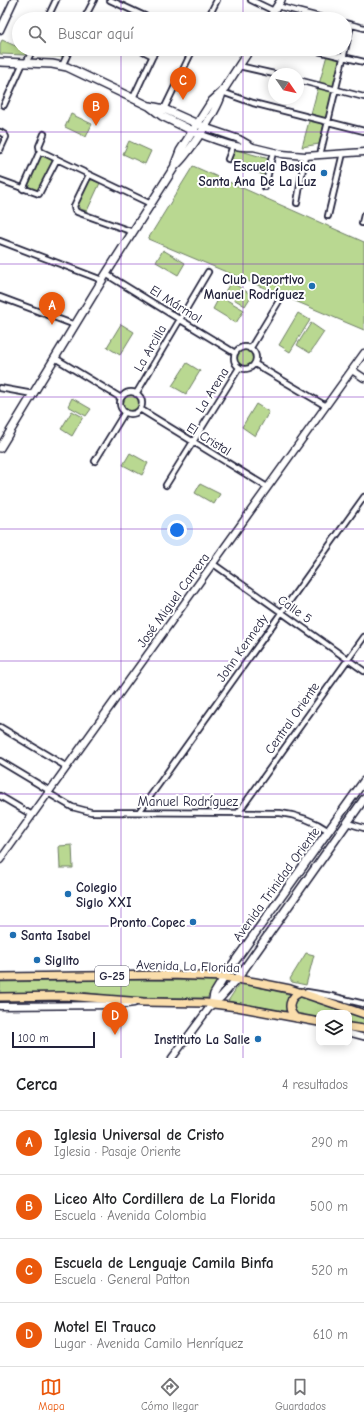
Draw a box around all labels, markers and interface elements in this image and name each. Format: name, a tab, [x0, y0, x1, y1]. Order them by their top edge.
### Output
search box	[12, 12, 352, 56]
icon: search	[26, 23, 48, 45]
text: Buscar aquí	[58, 25, 134, 43]
pin: C	[170, 67, 196, 100]
north arrow	[268, 68, 304, 104]
pin: B	[83, 93, 109, 126]
place label: Escuela Basica Santa Ana De La Luz	[199, 159, 316, 189]
marker: Escuela Basica Santa Ana De La Luz	[319, 168, 329, 178]
place label: Club Deportivo Manuel Rodríguez	[204, 272, 304, 302]
marker: Club Deportivo Manuel Rodríguez	[307, 281, 317, 291]
street label: El Mármol	[147, 282, 205, 326]
pin: A	[39, 292, 65, 325]
street label: La Arcilla	[131, 322, 169, 374]
street label: La Arena	[192, 365, 232, 415]
street label: El Cristal	[184, 420, 234, 458]
your location	[167, 520, 187, 540]
street label: José Miguel Carrera	[134, 550, 212, 650]
street label: Calle 5	[275, 592, 315, 626]
street label: John Kennedy	[213, 611, 271, 685]
street label: Central Oriente	[262, 679, 323, 757]
street label: Manuel Rodríguez	[138, 794, 239, 809]
street label: Avenida Trinidad Oriente	[230, 824, 323, 944]
place label: Colegio Siglo XXI	[76, 880, 131, 910]
marker: Colegio Siglo XXI	[63, 889, 73, 899]
place label: Pronto Copec	[110, 915, 185, 930]
marker: Pronto Copec	[188, 917, 198, 927]
place label: Santa Isabel	[21, 928, 91, 943]
marker: Santa Isabel	[8, 930, 18, 940]
place label: Siglito	[45, 953, 80, 968]
marker: Siglito	[32, 955, 42, 965]
street label: Avenida La Florida	[136, 957, 240, 975]
road number: G-25	[95, 966, 129, 986]
pin: D	[102, 1002, 128, 1035]
map controls	[316, 1010, 352, 1046]
button: layers	[316, 1010, 352, 1046]
scale bar	[12, 1030, 95, 1049]
text: 100 m	[18, 1032, 49, 1045]
place label: Instituto La Salle	[154, 1032, 251, 1047]
marker: Instituto La Salle	[253, 1034, 263, 1044]
text: Cerca	[16, 1075, 58, 1094]
text: 4 resultados	[282, 1077, 348, 1092]
text: Iglesia Universal de Cristo	[54, 1126, 224, 1144]
text: A	[25, 1135, 33, 1150]
text: 290 m	[311, 1135, 348, 1150]
text: Iglesia · Pasaje Oriente	[54, 1144, 181, 1159]
text: Liceo Alto Cordillera de La Florida	[54, 1190, 276, 1208]
text: B	[25, 1199, 33, 1214]
text: 500 m	[310, 1199, 348, 1214]
text: Escuela · Avenida Colombia	[54, 1208, 206, 1223]
text: Escuela de Lenguaje Camila Binfa	[54, 1254, 274, 1272]
text: C	[25, 1263, 33, 1278]
text: 520 m	[311, 1263, 348, 1278]
text: Escuela · General Patton	[54, 1272, 190, 1287]
text: Motel El Trauco	[54, 1318, 156, 1336]
text: D	[25, 1327, 33, 1342]
text: 610 m	[313, 1327, 348, 1342]
text: Lugar · Avenida Camilo Henríquez	[54, 1336, 243, 1351]
tab: Mapa	[38, 1376, 65, 1413]
tab: Cómo llegar	[141, 1376, 198, 1413]
tab: Guardados	[275, 1376, 326, 1413]

